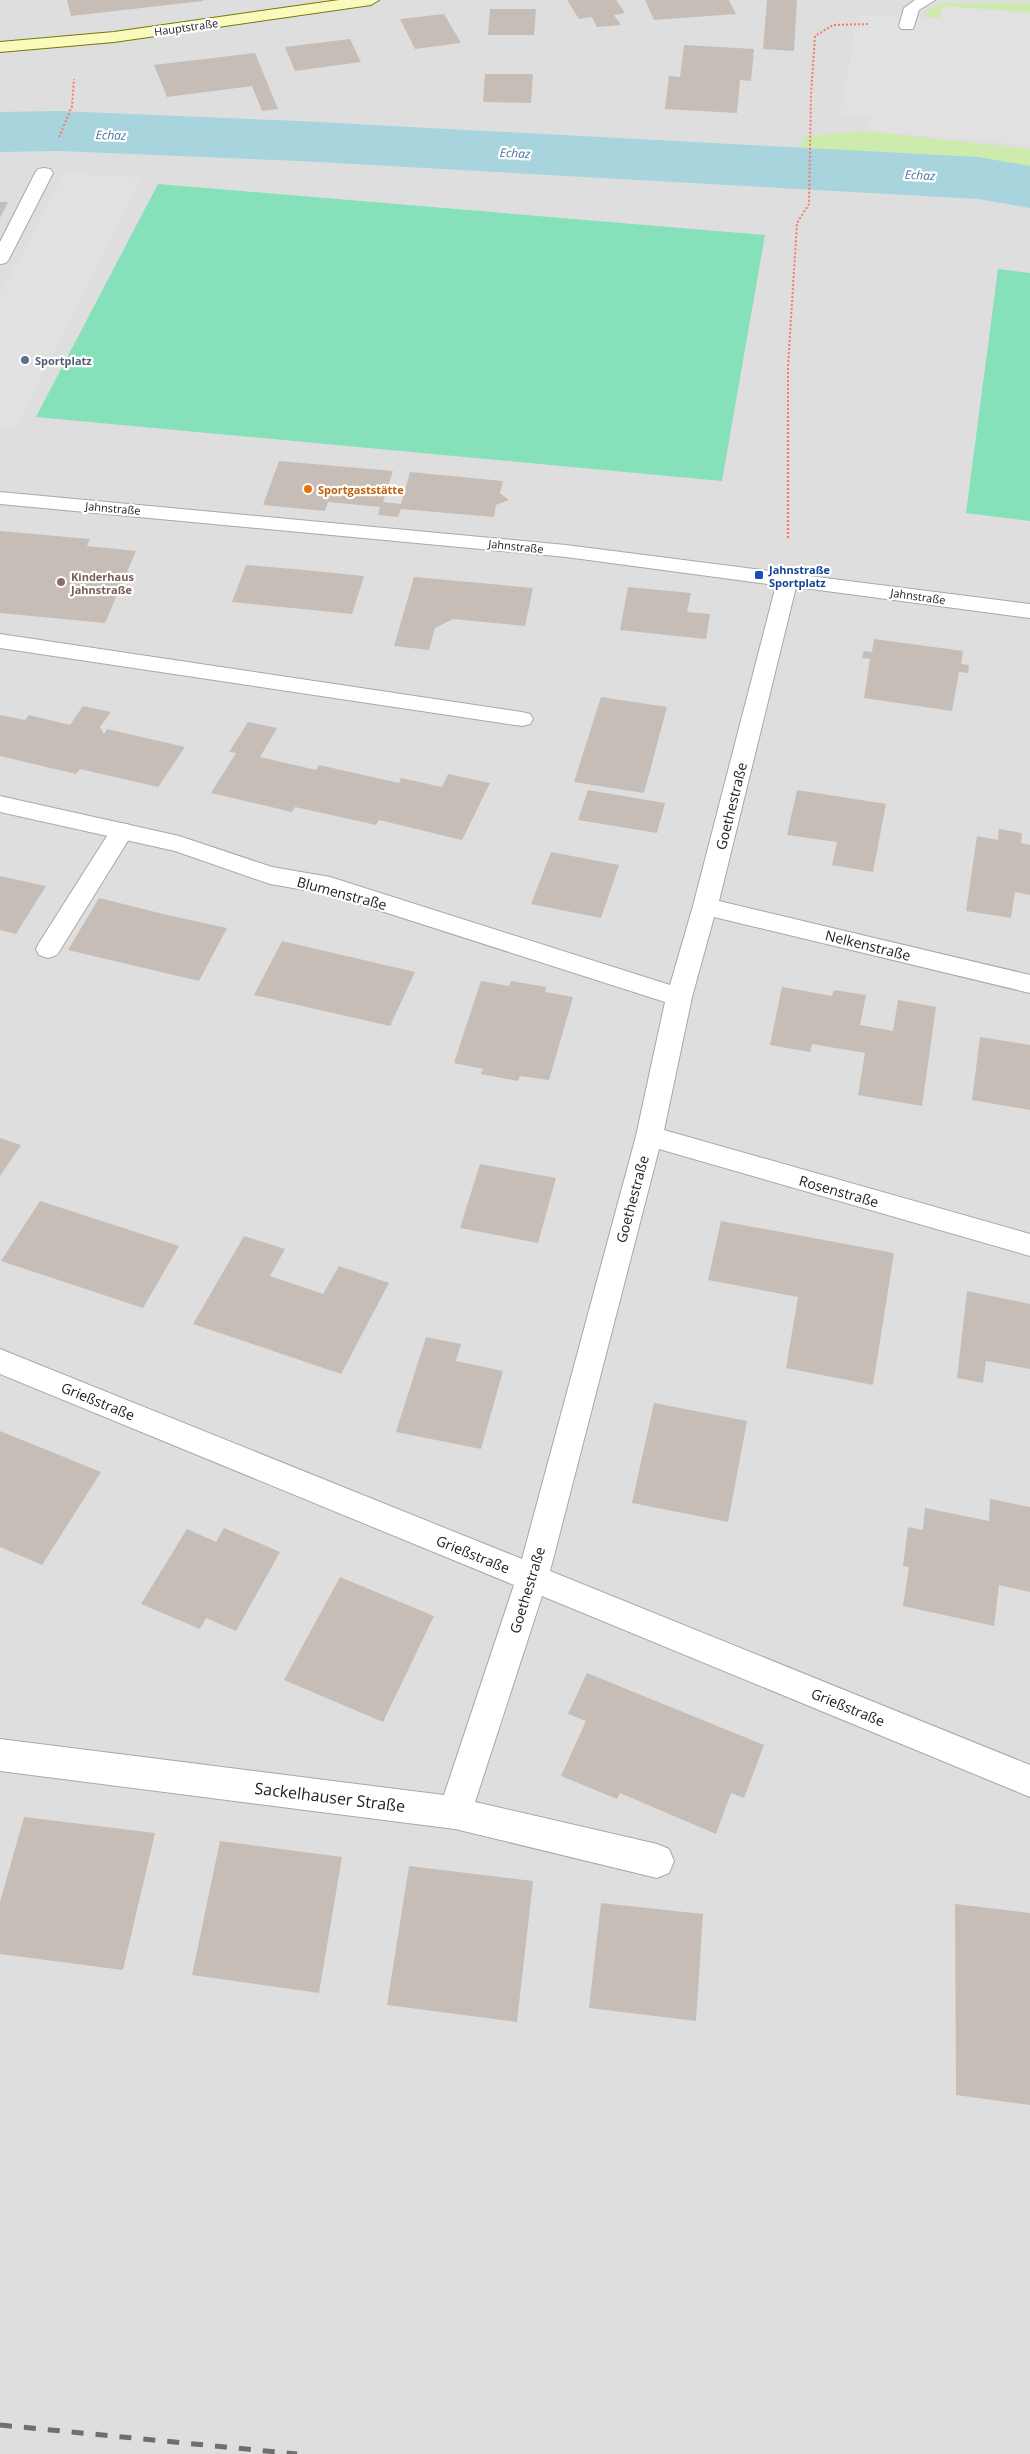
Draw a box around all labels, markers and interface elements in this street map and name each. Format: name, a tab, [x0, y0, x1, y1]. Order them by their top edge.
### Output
street label: Hauptstraße	[153, 15, 219, 39]
water label: Echaz	[95, 126, 127, 144]
water label: Echaz	[499, 144, 531, 162]
water label: Echaz	[904, 166, 936, 184]
place label: Sportplatz	[35, 353, 92, 368]
marker: Sportplatz	[19, 354, 31, 366]
place label: Sportgaststätte	[318, 482, 404, 497]
marker: Sportgaststätte	[302, 483, 314, 495]
street label: Jahnstraße	[84, 498, 141, 518]
street label: Jahnstraße	[487, 536, 544, 556]
place label: Jahnstraße Sportplatz	[768, 562, 830, 590]
place label: Kinderhaus Jahnstraße	[70, 569, 134, 597]
marker: Jahnstraße Sportplatz	[753, 569, 765, 581]
marker: Kinderhaus Jahnstraße	[55, 576, 67, 588]
street label: Jahnstraße	[889, 585, 946, 607]
street label: Goethestraße	[711, 760, 751, 852]
street label: Blumenstraße	[295, 872, 389, 914]
street label: Nelkenstraße	[823, 925, 913, 965]
street label: Goethestraße	[611, 1153, 653, 1245]
street label: Rosenstraße	[797, 1171, 881, 1211]
street label: Grießstraße	[58, 1378, 138, 1424]
street label: Grießstraße	[433, 1531, 513, 1577]
street label: Goethestraße	[505, 1544, 549, 1636]
street label: Grießstraße	[808, 1684, 888, 1730]
street label: Sackelhauser Straße	[254, 1777, 407, 1817]

